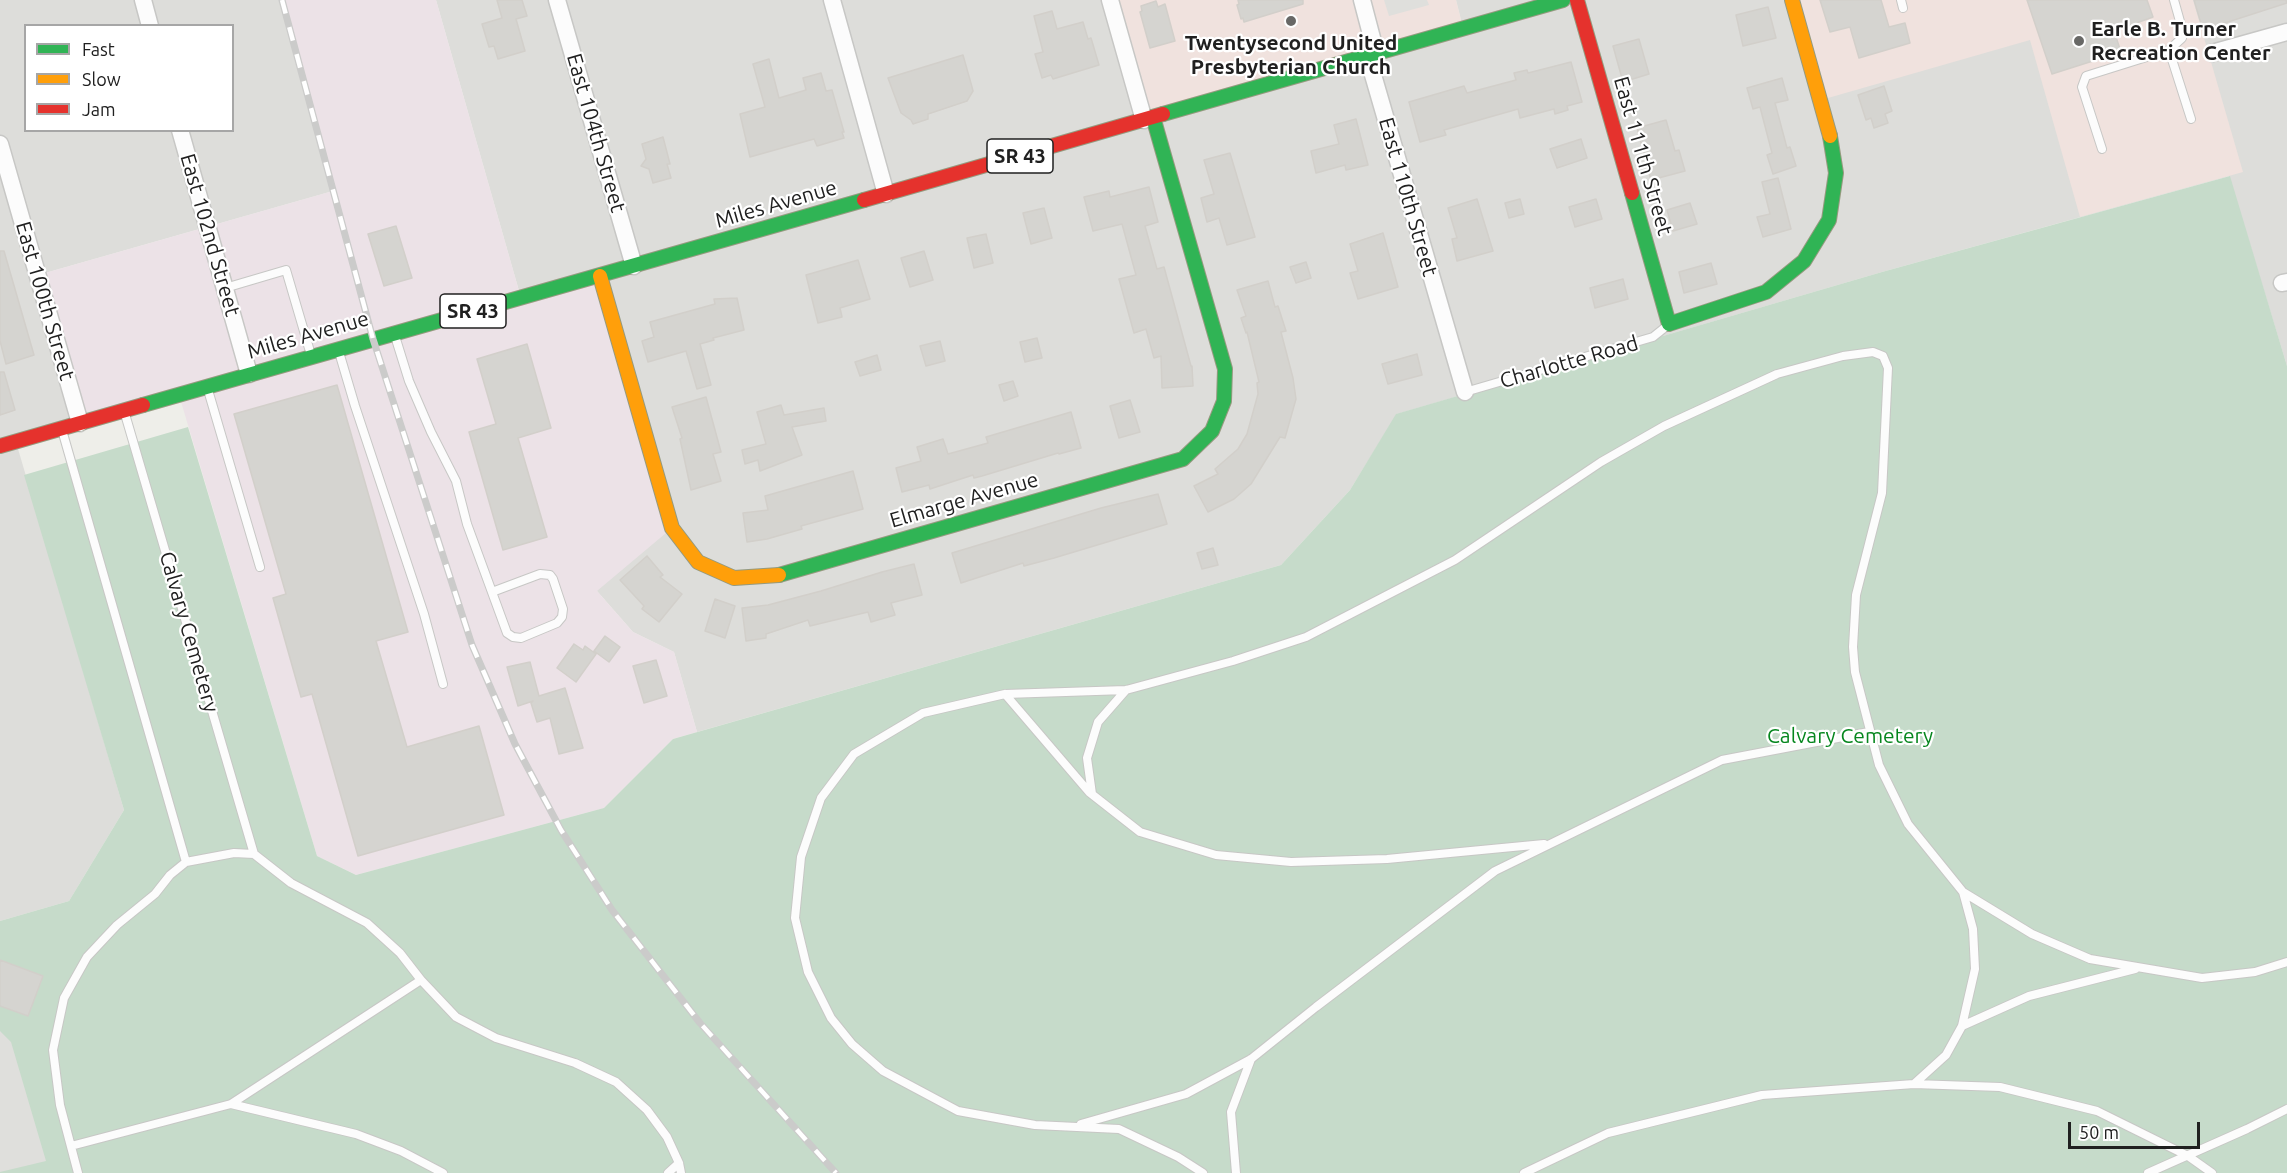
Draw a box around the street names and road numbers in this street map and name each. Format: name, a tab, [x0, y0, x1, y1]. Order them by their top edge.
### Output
street label: East 104th Street	[561, 51, 631, 215]
street label: East 111th Street	[1608, 74, 1678, 238]
street label: East 110th Street	[1373, 115, 1443, 279]
road number: SR 43	[987, 139, 1053, 173]
street label: East 102nd Street	[175, 151, 245, 319]
street label: Miles Avenue	[712, 175, 840, 233]
street label: East 100th Street	[10, 219, 80, 383]
road number: SR 43	[440, 294, 506, 328]
street label: Miles Avenue	[244, 306, 372, 364]
street label: Charlotte Road	[1497, 330, 1641, 394]
street label: Elmarge Avenue	[887, 467, 1041, 533]
street label: Calvary Cemetery	[154, 549, 224, 715]

